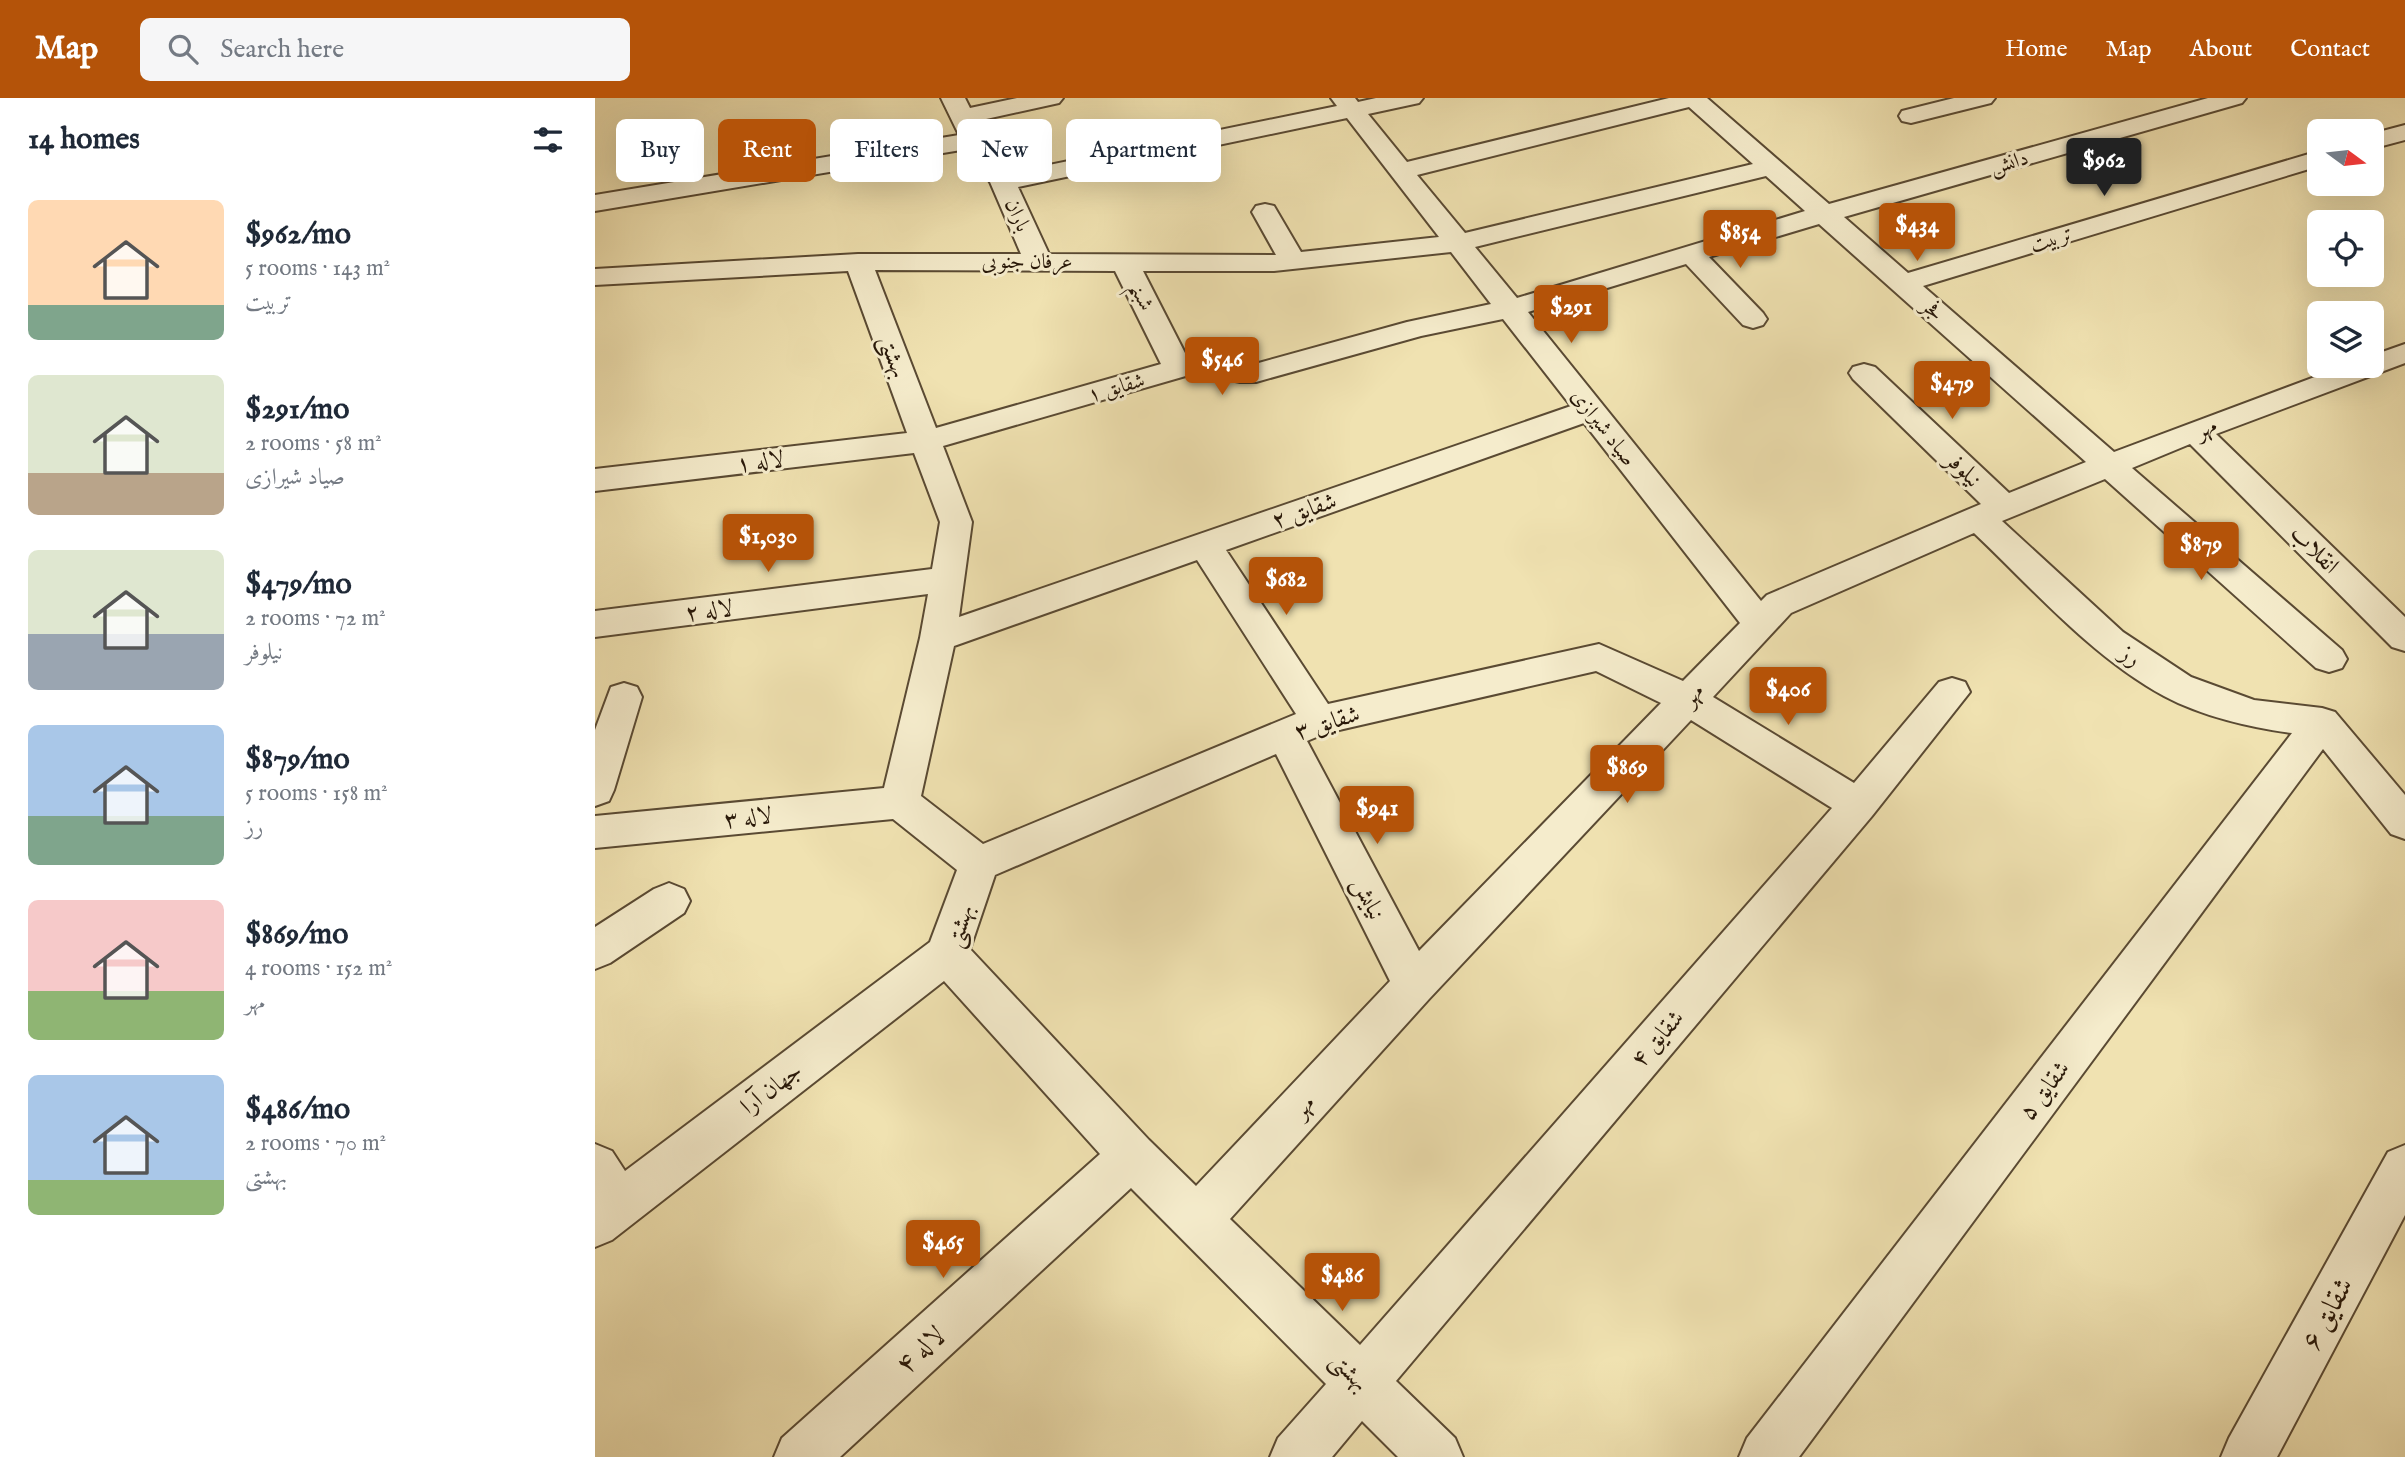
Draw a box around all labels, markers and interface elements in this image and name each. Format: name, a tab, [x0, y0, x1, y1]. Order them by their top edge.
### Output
search box	[140, 18, 630, 81]
text: Map	[35, 28, 98, 70]
icon: search	[164, 30, 202, 68]
text: Search here	[220, 33, 344, 66]
text: Home	[2005, 34, 2068, 65]
text: Map	[2106, 34, 2152, 65]
text: About	[2190, 34, 2252, 65]
text: Contact	[2290, 34, 2370, 65]
chip: Buy	[616, 119, 704, 182]
chip: Rent	[718, 119, 816, 182]
chip: Filters	[830, 119, 943, 182]
chip: New	[957, 119, 1052, 182]
chip: Apartment	[1066, 119, 1221, 182]
north arrow	[2307, 119, 2383, 196]
map controls	[2307, 119, 2384, 378]
text: 14 homes	[28, 121, 140, 159]
icon: filters	[529, 121, 567, 159]
pin: $962	[2063, 139, 2145, 198]
street label: دانش	[1987, 145, 2032, 182]
text: $962	[2082, 146, 2126, 175]
street label: باران	[997, 195, 1036, 237]
pin: $434	[1876, 204, 1958, 263]
button: locate	[2307, 210, 2384, 287]
pin: $854	[1699, 211, 1781, 270]
text: $434	[1895, 211, 1939, 240]
text: $962/mo	[245, 216, 351, 254]
text: $854	[1719, 218, 1761, 247]
street label: تربیت	[2027, 221, 2076, 260]
icon: home	[84, 228, 168, 312]
street label: عرفان جنوبی	[982, 249, 1072, 276]
text: 5 rooms · 143 m²	[245, 254, 390, 283]
street label: شبنم	[1117, 278, 1159, 318]
pin: $291	[1530, 286, 1612, 345]
text: تربیت	[245, 288, 292, 317]
street label: فجر	[1914, 292, 1949, 327]
text: $291	[1550, 293, 1592, 322]
button: layers	[2307, 301, 2384, 378]
street label: بهشتی	[870, 331, 915, 383]
pin: $546	[1181, 338, 1263, 397]
text: $546	[1201, 345, 1243, 374]
pin: $479	[1911, 362, 1993, 421]
street label: شقایق ۱	[1085, 367, 1148, 409]
text: $479	[1930, 369, 1974, 398]
street label: صیاد شیرازی	[1564, 384, 1641, 472]
text: $291/mo	[245, 391, 349, 429]
icon: home	[84, 403, 168, 487]
street label: مهر	[2188, 410, 2222, 448]
text: 2 rooms · 58 m²	[245, 429, 382, 458]
street label: نیلوفر	[1936, 443, 1988, 495]
street label: لاله ۱	[735, 444, 786, 481]
text: صیاد شیرازی	[245, 463, 345, 492]
street label: شقایق ۲	[1268, 486, 1341, 537]
pin: $1,030	[711, 514, 825, 574]
street label: انقلاب	[2283, 519, 2345, 581]
text: $1,030	[739, 522, 797, 551]
pin: $879	[2160, 522, 2242, 582]
text: $879	[2180, 530, 2222, 559]
pin: $682	[1245, 558, 1327, 617]
text: $682	[1265, 565, 1307, 594]
text: $479/mo	[245, 566, 352, 604]
icon: home	[84, 578, 168, 662]
street label: لاله ۲	[684, 593, 735, 630]
text: 2 rooms · 72 m²	[245, 604, 386, 633]
street label: رز	[2112, 637, 2147, 674]
text: نیلوفر	[245, 638, 283, 667]
pin: $406	[1747, 668, 1829, 727]
text: $406	[1765, 675, 1811, 704]
street label: مهر	[1673, 677, 1711, 715]
street label: شقایق ۳	[1291, 699, 1364, 748]
text: $879/mo	[245, 741, 350, 779]
pin: $869	[1586, 746, 1668, 805]
icon: home	[84, 753, 168, 837]
text: $869	[1606, 753, 1648, 782]
text: 5 rooms · 158 m²	[245, 779, 388, 808]
pin: $941	[1336, 786, 1418, 846]
text: $941	[1356, 794, 1398, 823]
street label: لاله ۳	[723, 801, 774, 836]
text: رز	[245, 813, 263, 842]
street label: نیایش	[1344, 872, 1392, 926]
street label: بهشتی	[939, 901, 981, 952]
text: $869/mo	[245, 916, 348, 954]
icon: home	[84, 928, 168, 1012]
text: 4 rooms · 152 m²	[245, 954, 392, 983]
text: مهر	[245, 988, 265, 1017]
street label: شقایق ۴	[1625, 1004, 1692, 1074]
street label: شقایق ۵	[2013, 1055, 2078, 1127]
street label: جهان آرا	[735, 1056, 809, 1123]
street label: مهر	[1284, 1089, 1323, 1127]
text: $486/mo	[245, 1091, 350, 1129]
icon: home	[84, 1103, 168, 1187]
text: 2 rooms · 70 m²	[245, 1129, 386, 1158]
text: بهشتی	[245, 1163, 287, 1192]
pin: $465	[902, 1220, 984, 1280]
text: $465	[922, 1228, 964, 1257]
pin: $486	[1301, 1254, 1383, 1313]
text: $486	[1321, 1261, 1363, 1290]
street label: شقایق ۶	[2294, 1272, 2362, 1357]
street label: لاله ۴	[889, 1319, 954, 1383]
street label: بهشتی	[1322, 1346, 1375, 1399]

